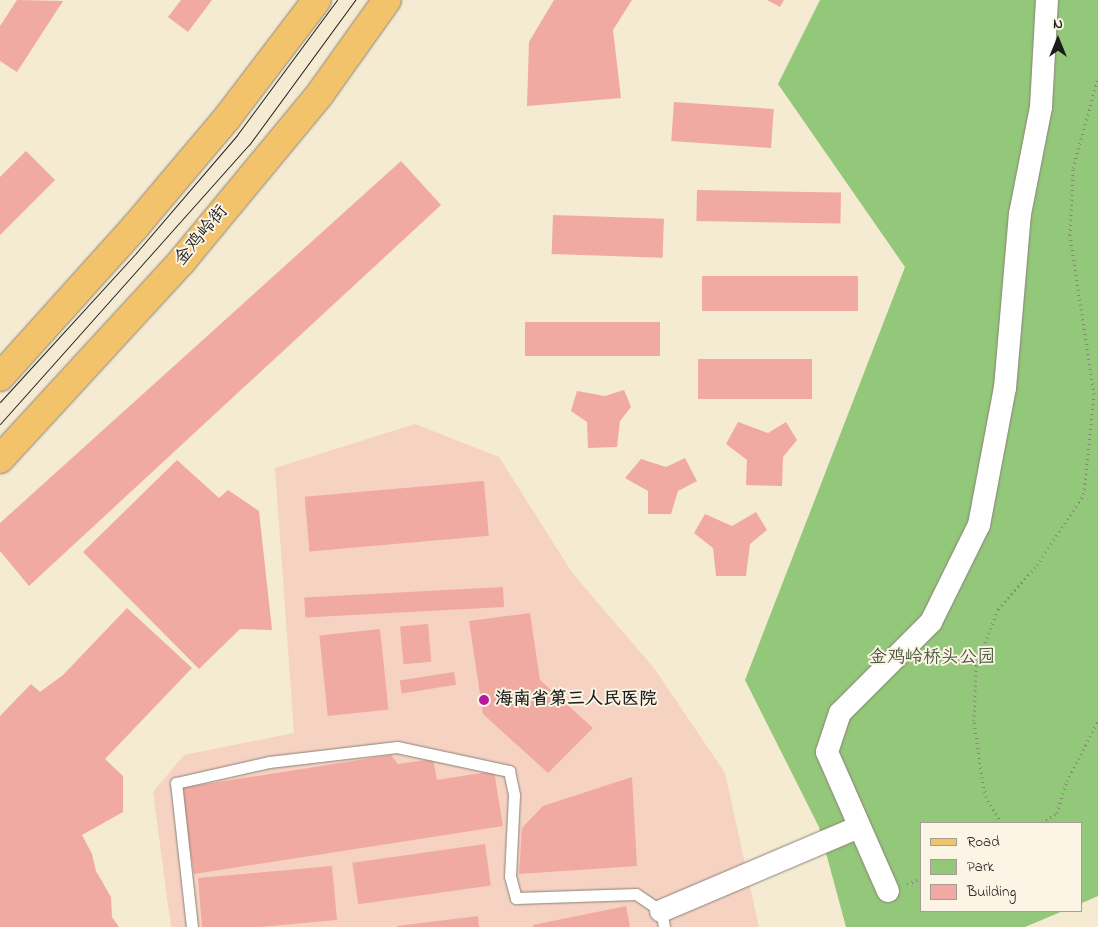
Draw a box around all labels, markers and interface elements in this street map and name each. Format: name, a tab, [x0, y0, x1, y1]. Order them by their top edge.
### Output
text: N	[1053, 14, 1063, 35]
north arrow	[1033, 15, 1083, 65]
street label: 金鸡岭街	[171, 201, 233, 271]
park label: 金鸡岭桥头公园	[869, 647, 995, 669]
place label: 海南省第三人民医院	[495, 689, 657, 711]
marker: 海南省第三人民医院	[477, 693, 491, 707]
legend	[920, 822, 1083, 912]
text: Road	[967, 831, 1000, 853]
text: Park	[967, 856, 994, 878]
text: Building	[967, 881, 1016, 903]

